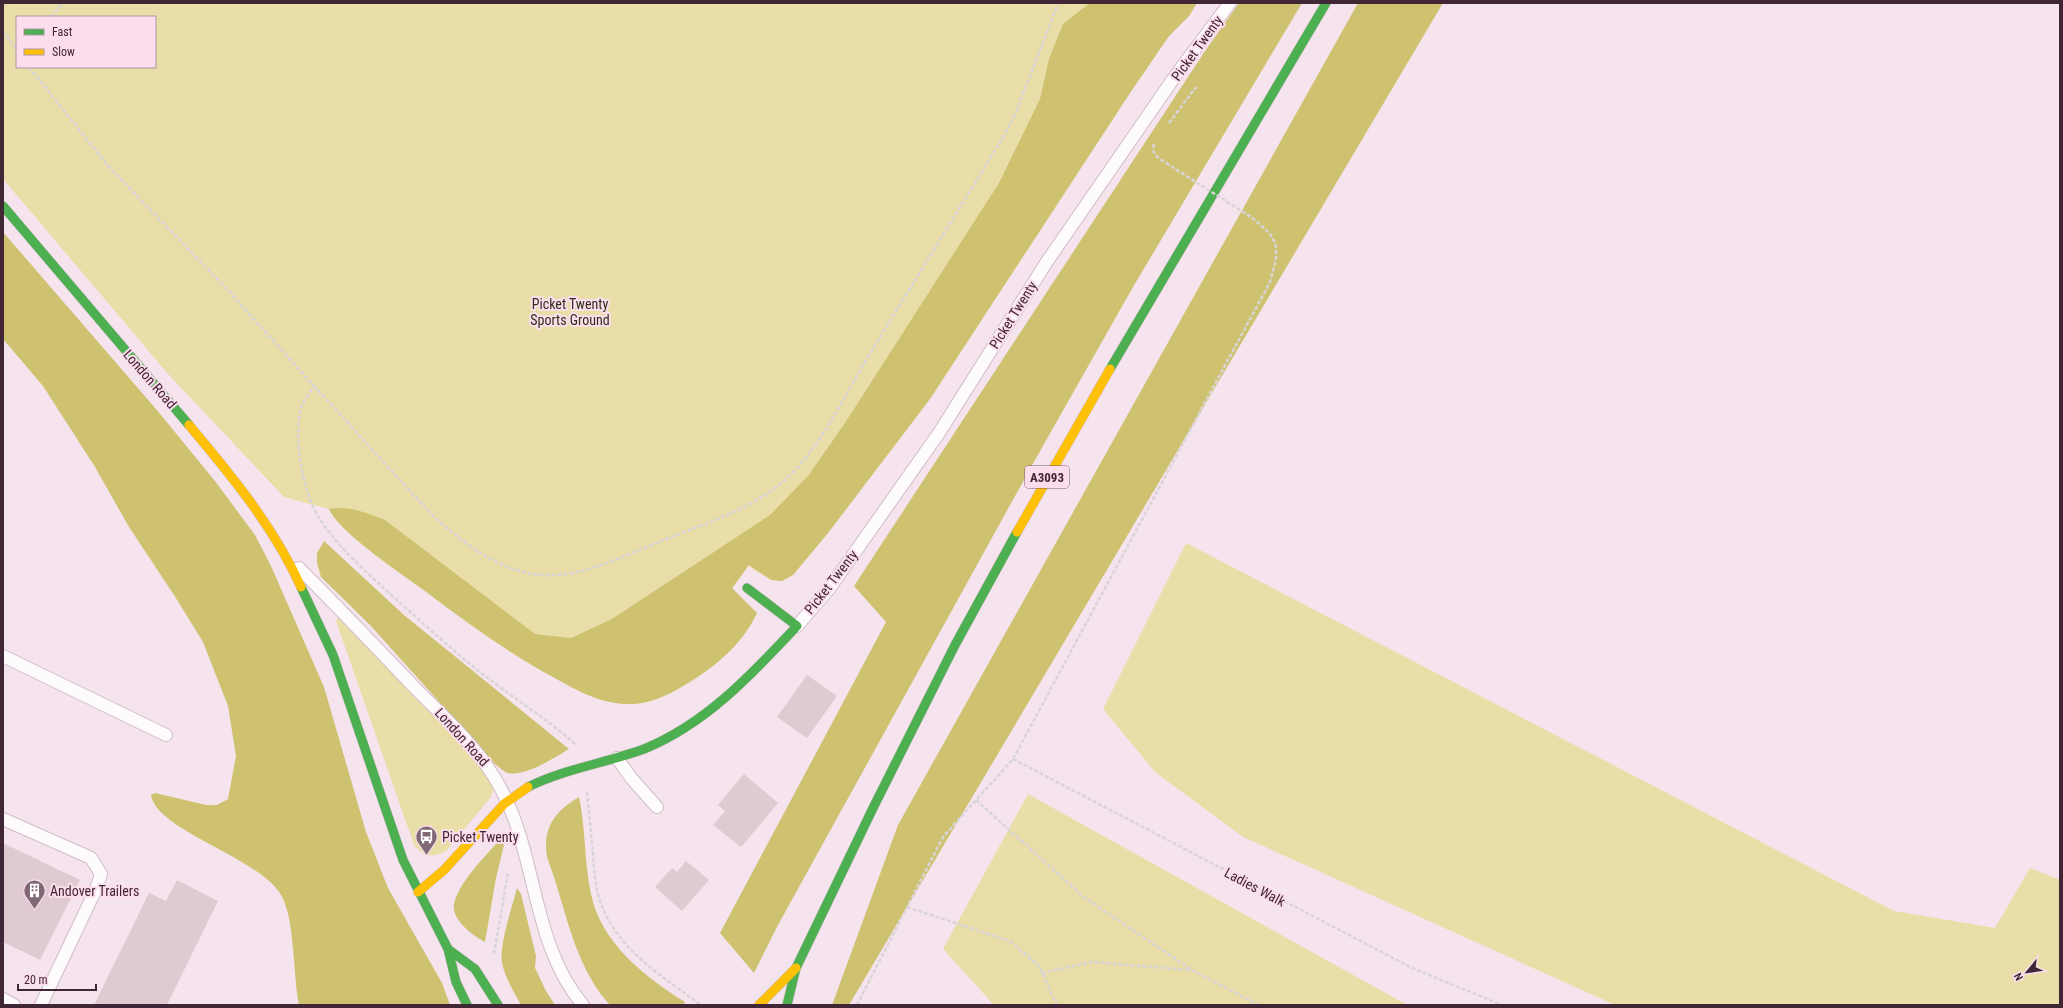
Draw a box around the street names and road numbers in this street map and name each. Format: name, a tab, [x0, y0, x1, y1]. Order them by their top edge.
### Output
street label: Picket Twenty	[1168, 12, 1226, 84]
street label: Picket Twenty	[986, 278, 1040, 352]
street label: London Road	[120, 346, 180, 412]
road number: A3093	[1025, 466, 1069, 488]
street label: Picket Twenty	[801, 547, 861, 617]
street label: London Road	[432, 705, 492, 769]
street label: Ladies Walk	[1222, 864, 1289, 910]

